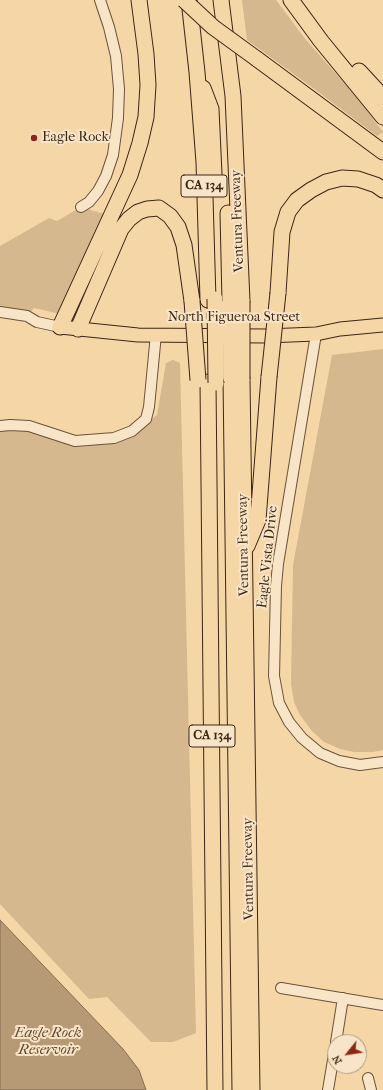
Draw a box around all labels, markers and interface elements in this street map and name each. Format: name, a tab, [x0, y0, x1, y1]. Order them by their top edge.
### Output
place label: Eagle Rock	[42, 130, 109, 146]
marker: Eagle Rock	[29, 133, 39, 143]
street label: Ventura Freeway	[228, 169, 248, 273]
road number: CA 134	[181, 175, 227, 197]
street label: North Figueroa Street	[168, 310, 300, 326]
street label: Ventura Freeway	[235, 494, 253, 596]
street label: Eagle Vista Drive	[254, 505, 282, 609]
road number: CA 134	[189, 725, 235, 747]
street label: Ventura Freeway	[240, 818, 258, 920]
water label: Eagle Rock Reservoir	[14, 1024, 82, 1059]
north arrow	[327, 1034, 367, 1074]
text: N	[329, 1053, 345, 1067]

